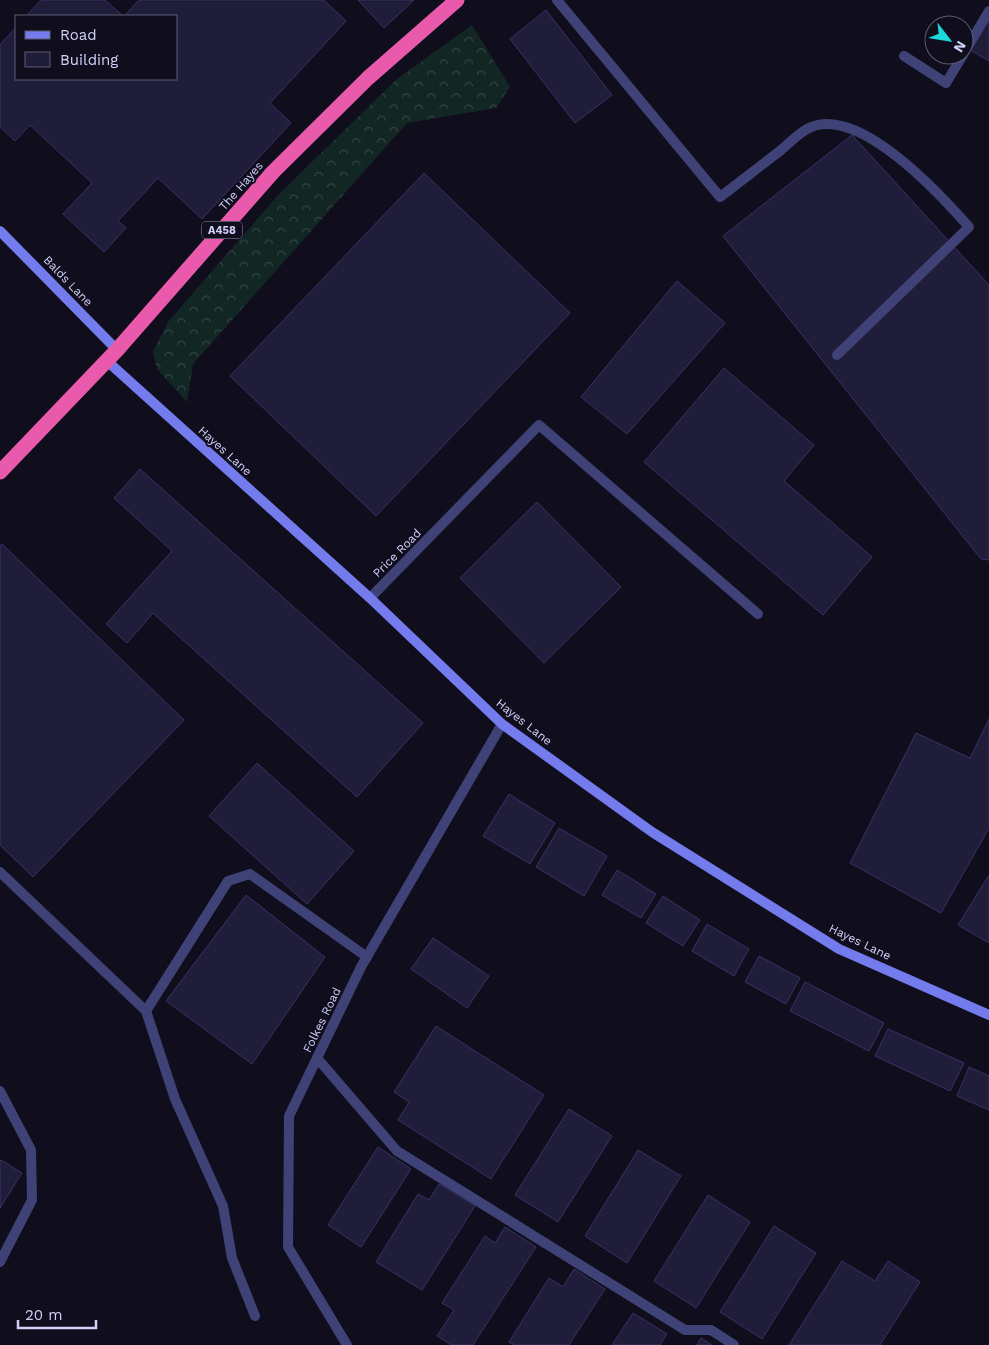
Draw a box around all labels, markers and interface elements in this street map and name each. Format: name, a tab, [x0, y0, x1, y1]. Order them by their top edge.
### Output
legend	[15, 15, 178, 80]
north arrow	[924, 15, 974, 65]
text: Road	[60, 26, 97, 44]
text: N	[951, 38, 970, 55]
text: Building	[60, 51, 118, 69]
street label: The Hayes	[216, 159, 266, 213]
road number: A458	[202, 222, 242, 238]
street label: Balds Lane	[41, 253, 96, 309]
street label: Hayes Lane	[195, 423, 255, 479]
street label: Price Road	[370, 526, 424, 580]
street label: Hayes Lane	[493, 696, 555, 748]
street label: Hayes Lane	[827, 921, 893, 963]
street label: Folkes Road	[300, 985, 344, 1055]
scale bar	[18, 1298, 95, 1330]
text: 20 m	[25, 1306, 63, 1324]

